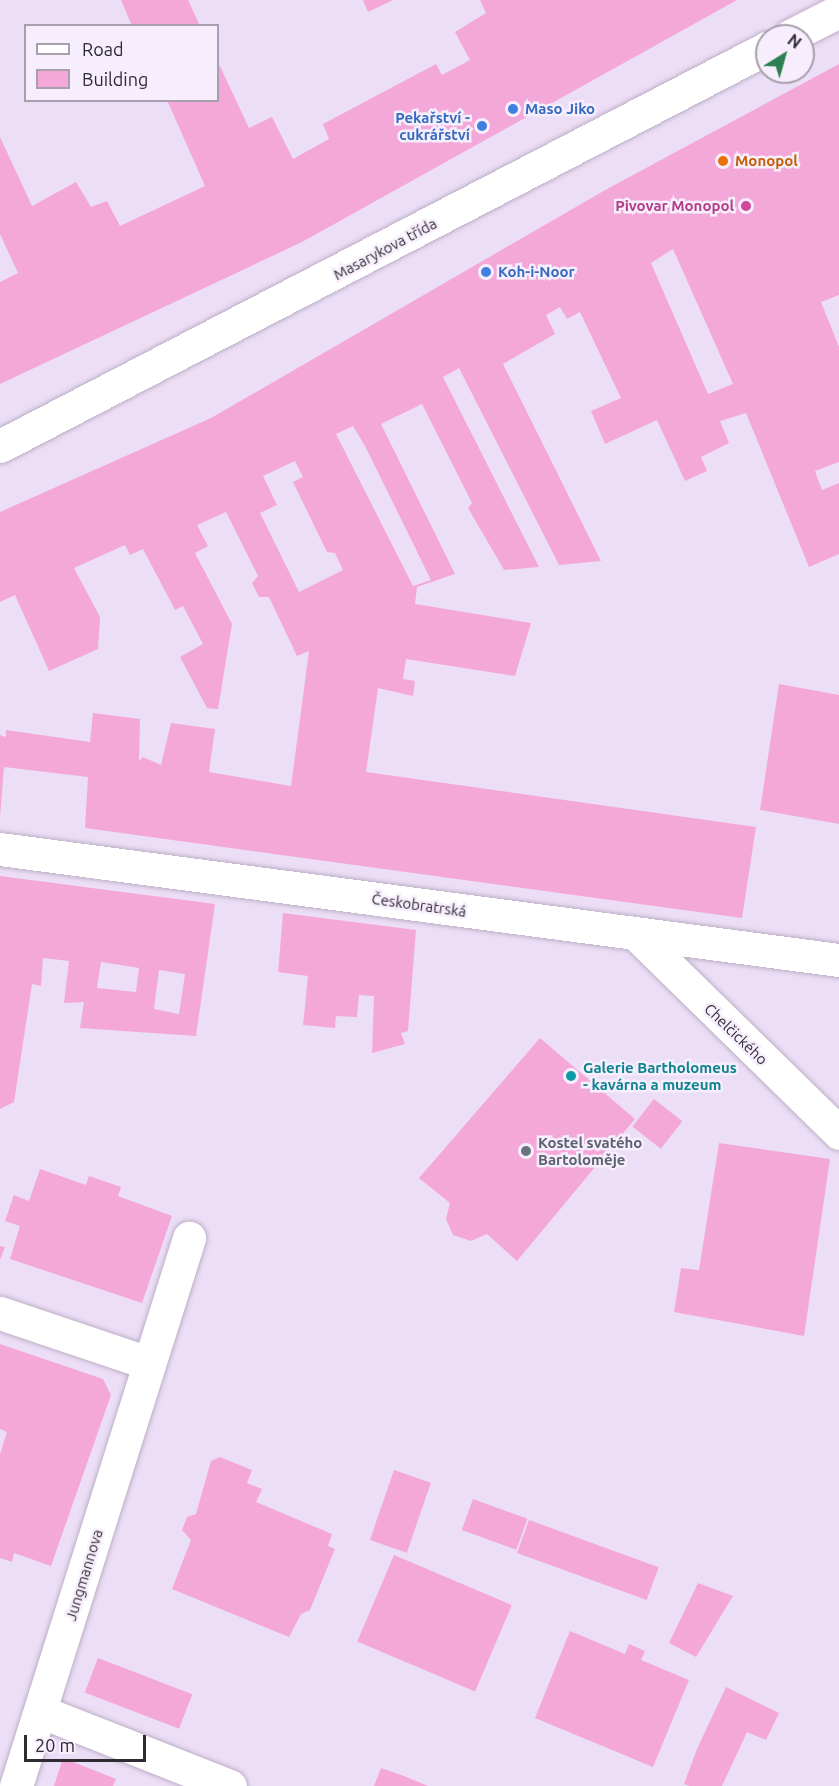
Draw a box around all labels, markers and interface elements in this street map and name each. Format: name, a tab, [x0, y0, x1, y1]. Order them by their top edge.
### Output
legend	[24, 24, 219, 102]
north arrow	[755, 24, 815, 84]
text: N	[784, 30, 805, 52]
text: Road	[82, 39, 124, 59]
text: Building	[82, 69, 148, 89]
place label: Maso Jiko	[525, 100, 595, 118]
marker: Maso Jiko	[506, 102, 520, 116]
place label: Pekařství - cukrářství	[395, 108, 470, 143]
marker: Pekařství - cukrářství	[475, 119, 489, 133]
place label: Monopol	[735, 152, 798, 170]
marker: Monopol	[716, 154, 730, 168]
place label: Pivovar Monopol	[615, 197, 734, 215]
marker: Pivovar Monopol	[739, 199, 753, 213]
street label: Masarykova třída	[330, 214, 440, 284]
place label: Koh-i-Noor	[498, 263, 575, 281]
marker: Koh-i-Noor	[479, 265, 493, 279]
street label: Českobratrská	[370, 889, 468, 921]
street label: Chelčického	[701, 1000, 771, 1068]
place label: Galerie Bartholomeus - kavárna a muzeum	[583, 1058, 737, 1093]
marker: Galerie Bartholomeus - kavárna a muzeum	[564, 1069, 578, 1083]
place label: Kostel svatého Bartoloměje	[538, 1133, 642, 1168]
marker: Kostel svatého Bartoloměje	[519, 1144, 533, 1158]
street label: Jungmannova	[62, 1527, 106, 1623]
scale bar	[27, 1723, 148, 1761]
text: 20 m	[35, 1735, 75, 1755]

